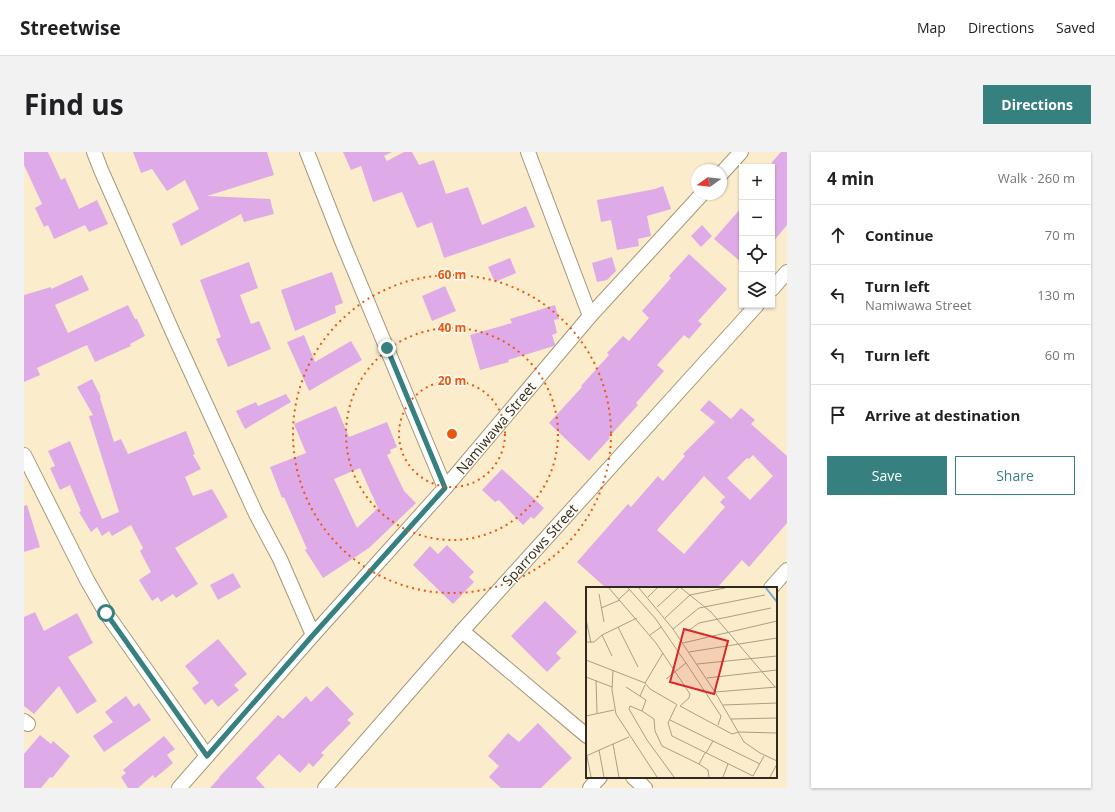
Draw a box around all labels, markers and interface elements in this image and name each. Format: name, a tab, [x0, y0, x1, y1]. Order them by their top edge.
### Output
text: Streetwise	[20, 15, 121, 41]
text: Map	[917, 18, 946, 37]
text: Directions	[968, 18, 1034, 37]
text: Saved	[1056, 18, 1095, 37]
text: Find us	[24, 85, 124, 123]
button: Directions	[983, 85, 1091, 124]
north arrow	[691, 164, 727, 200]
map controls	[739, 164, 775, 308]
button: +	[739, 164, 775, 200]
text: 4 min	[827, 167, 874, 190]
text: Walk · 260 m	[998, 169, 1075, 187]
button: −	[739, 200, 775, 236]
icon: ahead	[827, 224, 849, 246]
text: Continue	[865, 225, 933, 245]
text: 70 m	[1045, 226, 1075, 244]
button: locate	[739, 236, 775, 272]
text: 60 m	[438, 266, 466, 283]
button: layers	[739, 272, 775, 308]
text: Turn left	[865, 276, 930, 296]
icon: left	[827, 284, 849, 306]
text: 130 m	[1037, 286, 1075, 304]
text: Namiwawa Street	[865, 296, 972, 314]
text: 40 m	[438, 319, 466, 336]
route end	[378, 339, 396, 357]
icon: left	[827, 344, 849, 366]
text: Turn left	[865, 345, 930, 365]
text: 60 m	[1045, 346, 1075, 364]
text: 20 m	[438, 372, 466, 389]
street label: Namiwawa Street	[451, 378, 540, 478]
icon: arrive	[827, 404, 849, 426]
text: Arrive at destination	[865, 405, 1020, 425]
centre of rings	[445, 427, 459, 441]
button: Save	[827, 456, 947, 495]
button: Share	[955, 456, 1075, 495]
street label: Sparrows Street	[498, 500, 582, 590]
inset map	[586, 587, 777, 778]
route start	[97, 604, 115, 622]

